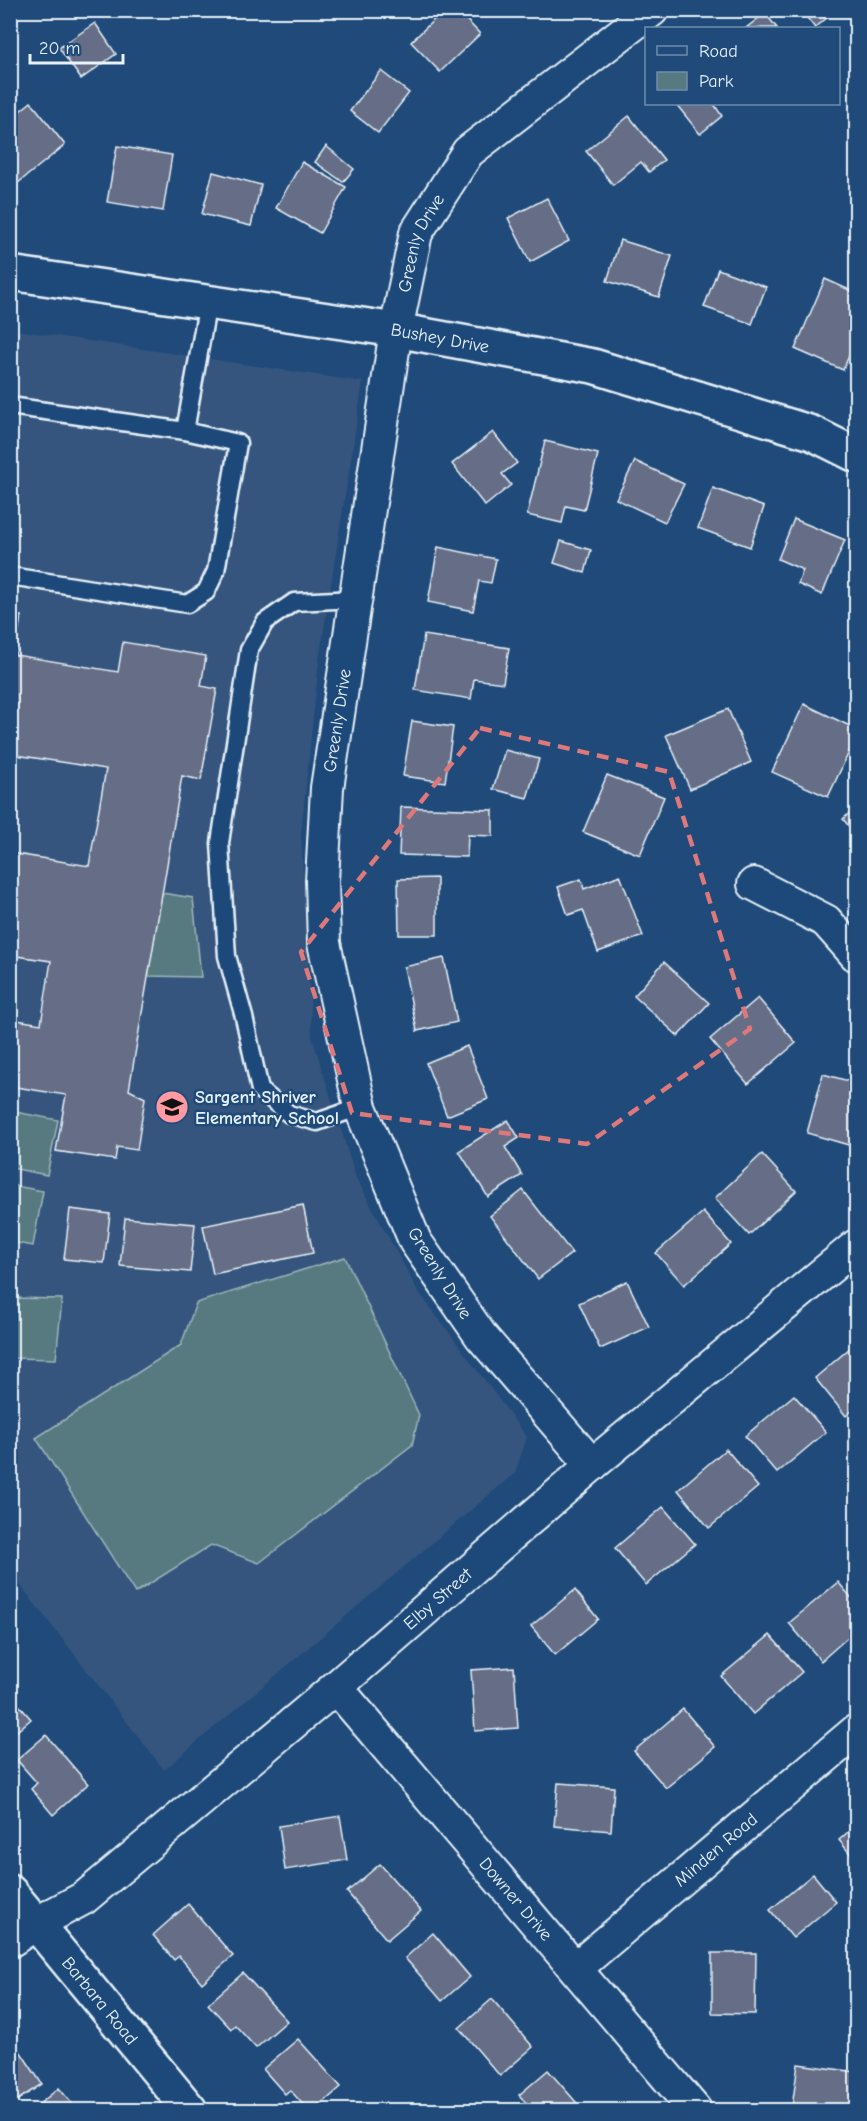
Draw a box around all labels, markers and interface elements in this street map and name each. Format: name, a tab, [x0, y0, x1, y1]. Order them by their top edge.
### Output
scale bar	[30, 27, 123, 65]
legend	[645, 27, 840, 105]
text: 20 m	[39, 38, 80, 59]
text: Road	[699, 41, 738, 62]
text: Park	[699, 71, 734, 92]
street label: Greenly Drive	[394, 190, 449, 294]
street label: Bushey Drive	[389, 319, 491, 358]
street label: Greenly Drive	[319, 667, 356, 774]
place label: Sargent Shriver Elementary School	[195, 1087, 339, 1129]
school or university icon: Sargent Shriver Elementary School	[154, 1089, 190, 1125]
street label: Greenly Drive	[403, 1223, 476, 1323]
street label: Elby Street	[400, 1563, 477, 1634]
street label: Minden Road	[670, 1809, 762, 1891]
street label: Downer Drive	[474, 1853, 557, 1945]
street label: Barbara Road	[57, 1953, 142, 2049]

